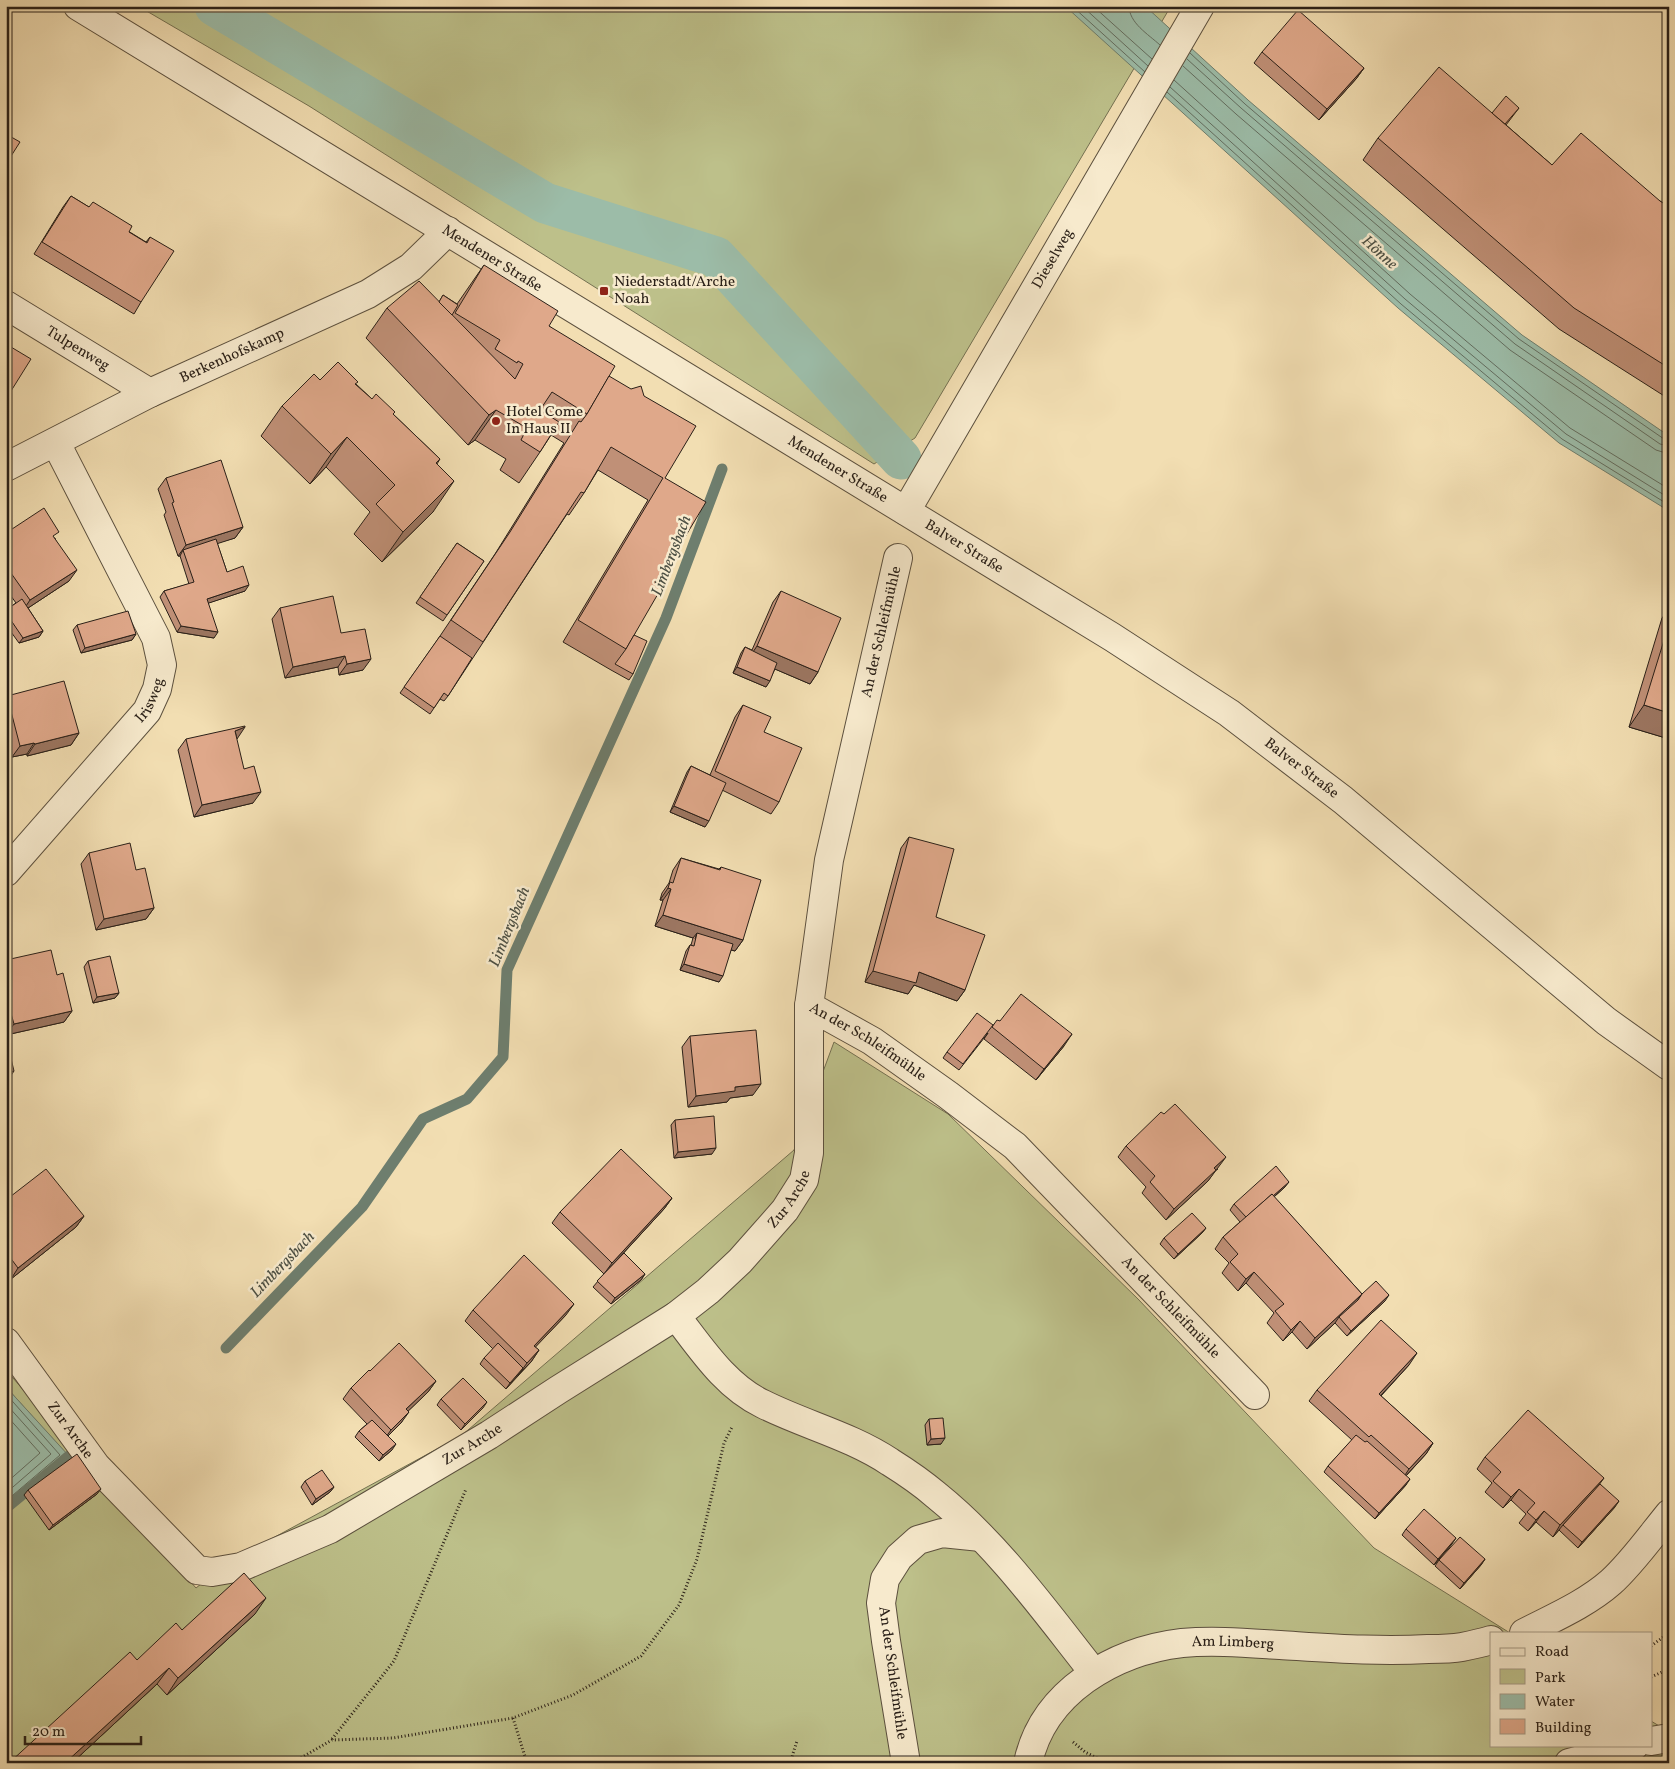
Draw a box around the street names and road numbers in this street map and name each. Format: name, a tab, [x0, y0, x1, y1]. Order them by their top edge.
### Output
street label: Mendener Straße	[438, 220, 546, 297]
street label: Dieselweg	[1027, 224, 1079, 293]
street label: Tulpenweg	[42, 321, 114, 377]
street label: Berkenhofskamp	[176, 323, 288, 389]
street label: Mendener Straße	[783, 431, 892, 508]
street label: Balver Straße	[921, 515, 1008, 579]
street label: An der Schleifmühle	[857, 564, 907, 700]
street label: Irisweg	[130, 676, 170, 728]
street label: Balver Straße	[1260, 733, 1343, 804]
street label: An der Schleifmühle	[805, 998, 930, 1087]
street label: Zur Arche	[763, 1169, 816, 1233]
street label: An der Schleifmühle	[1116, 1252, 1225, 1363]
street label: Zur Arche	[42, 1397, 98, 1463]
street label: Zur Arche	[438, 1419, 506, 1471]
street label: An der Schleifmühle	[872, 1605, 912, 1741]
street label: Am Limberg	[1191, 1631, 1275, 1655]

